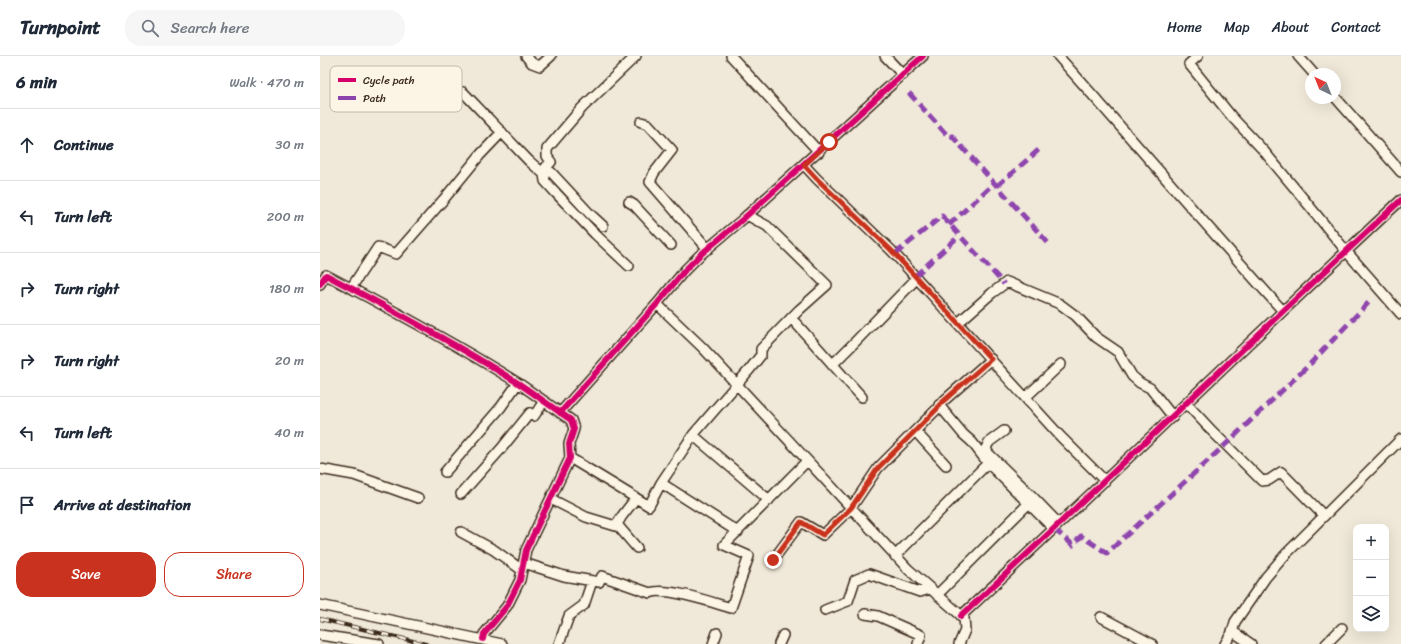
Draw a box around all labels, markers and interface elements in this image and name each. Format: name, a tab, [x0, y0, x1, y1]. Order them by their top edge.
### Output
search box	[125, 10, 405, 46]
text: Turnpoint	[20, 11, 101, 44]
text: Search here	[171, 15, 250, 41]
text: Home	[1167, 15, 1202, 40]
text: Map	[1224, 15, 1250, 40]
text: About	[1272, 15, 1309, 40]
text: Contact	[1331, 15, 1381, 40]
icon: search	[139, 17, 161, 39]
legend	[330, 66, 462, 112]
text: 6 min	[16, 67, 57, 97]
north arrow	[1305, 68, 1341, 104]
text: Walk · 470 m	[229, 71, 304, 94]
text: Cycle path	[363, 71, 415, 90]
text: Path	[363, 89, 386, 108]
text: Continue	[54, 132, 114, 158]
text: 30 m	[275, 133, 304, 156]
route start	[820, 133, 838, 151]
icon: ahead	[16, 134, 38, 156]
text: Turn left	[54, 204, 112, 230]
text: 200 m	[267, 205, 304, 228]
icon: left	[16, 206, 38, 228]
text: Turn right	[54, 276, 119, 302]
text: 180 m	[269, 277, 304, 300]
icon: right	[16, 278, 38, 300]
text: Turn right	[54, 348, 119, 374]
text: 20 m	[275, 349, 304, 372]
icon: right	[16, 350, 38, 372]
text: Turn left	[54, 420, 112, 446]
text: 40 m	[274, 421, 304, 444]
icon: left	[16, 422, 38, 444]
text: Arrive at destination	[54, 492, 191, 518]
icon: arrive	[16, 494, 38, 516]
map controls	[1353, 524, 1389, 632]
button: +	[1353, 524, 1389, 560]
route end	[764, 551, 782, 569]
button: Save	[16, 552, 156, 597]
button: Share	[164, 552, 304, 597]
button: −	[1353, 560, 1389, 596]
button: layers	[1353, 596, 1389, 632]

